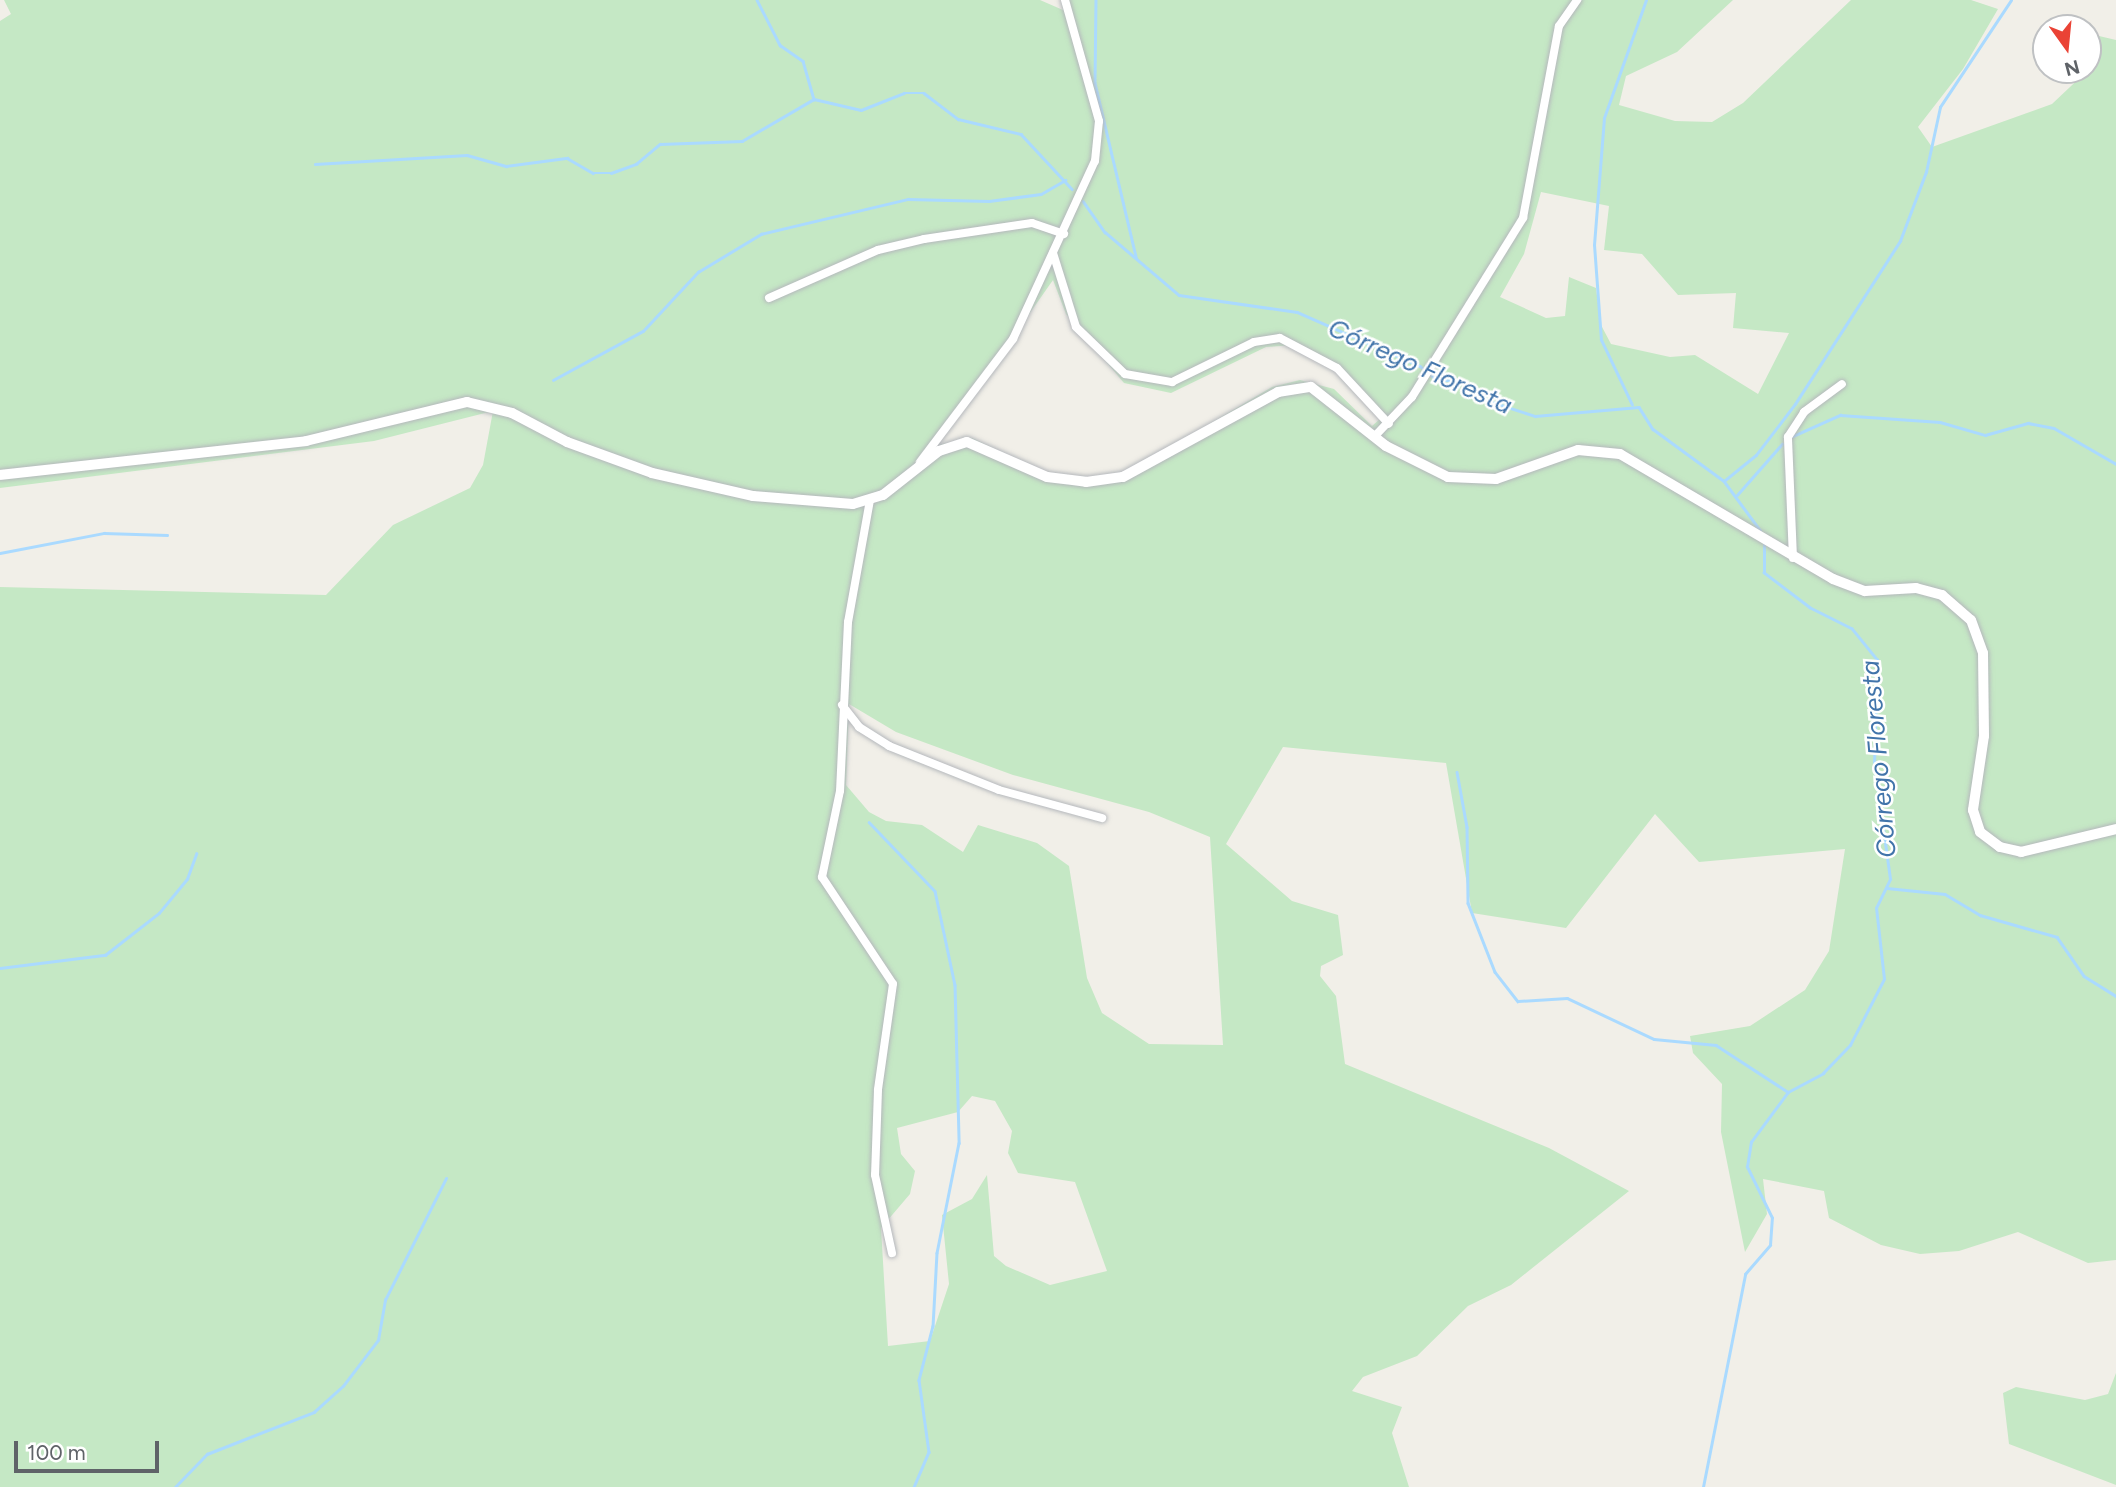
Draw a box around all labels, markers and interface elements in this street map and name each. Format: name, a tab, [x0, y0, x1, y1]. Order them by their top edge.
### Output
north arrow	[2032, 14, 2102, 84]
text: N	[2062, 55, 2082, 81]
water label: Córrego Floresta	[1323, 312, 1517, 422]
water label: Córrego Floresta	[1855, 659, 1903, 859]
scale bar	[18, 1428, 163, 1472]
text: 100 m	[27, 1440, 86, 1465]

